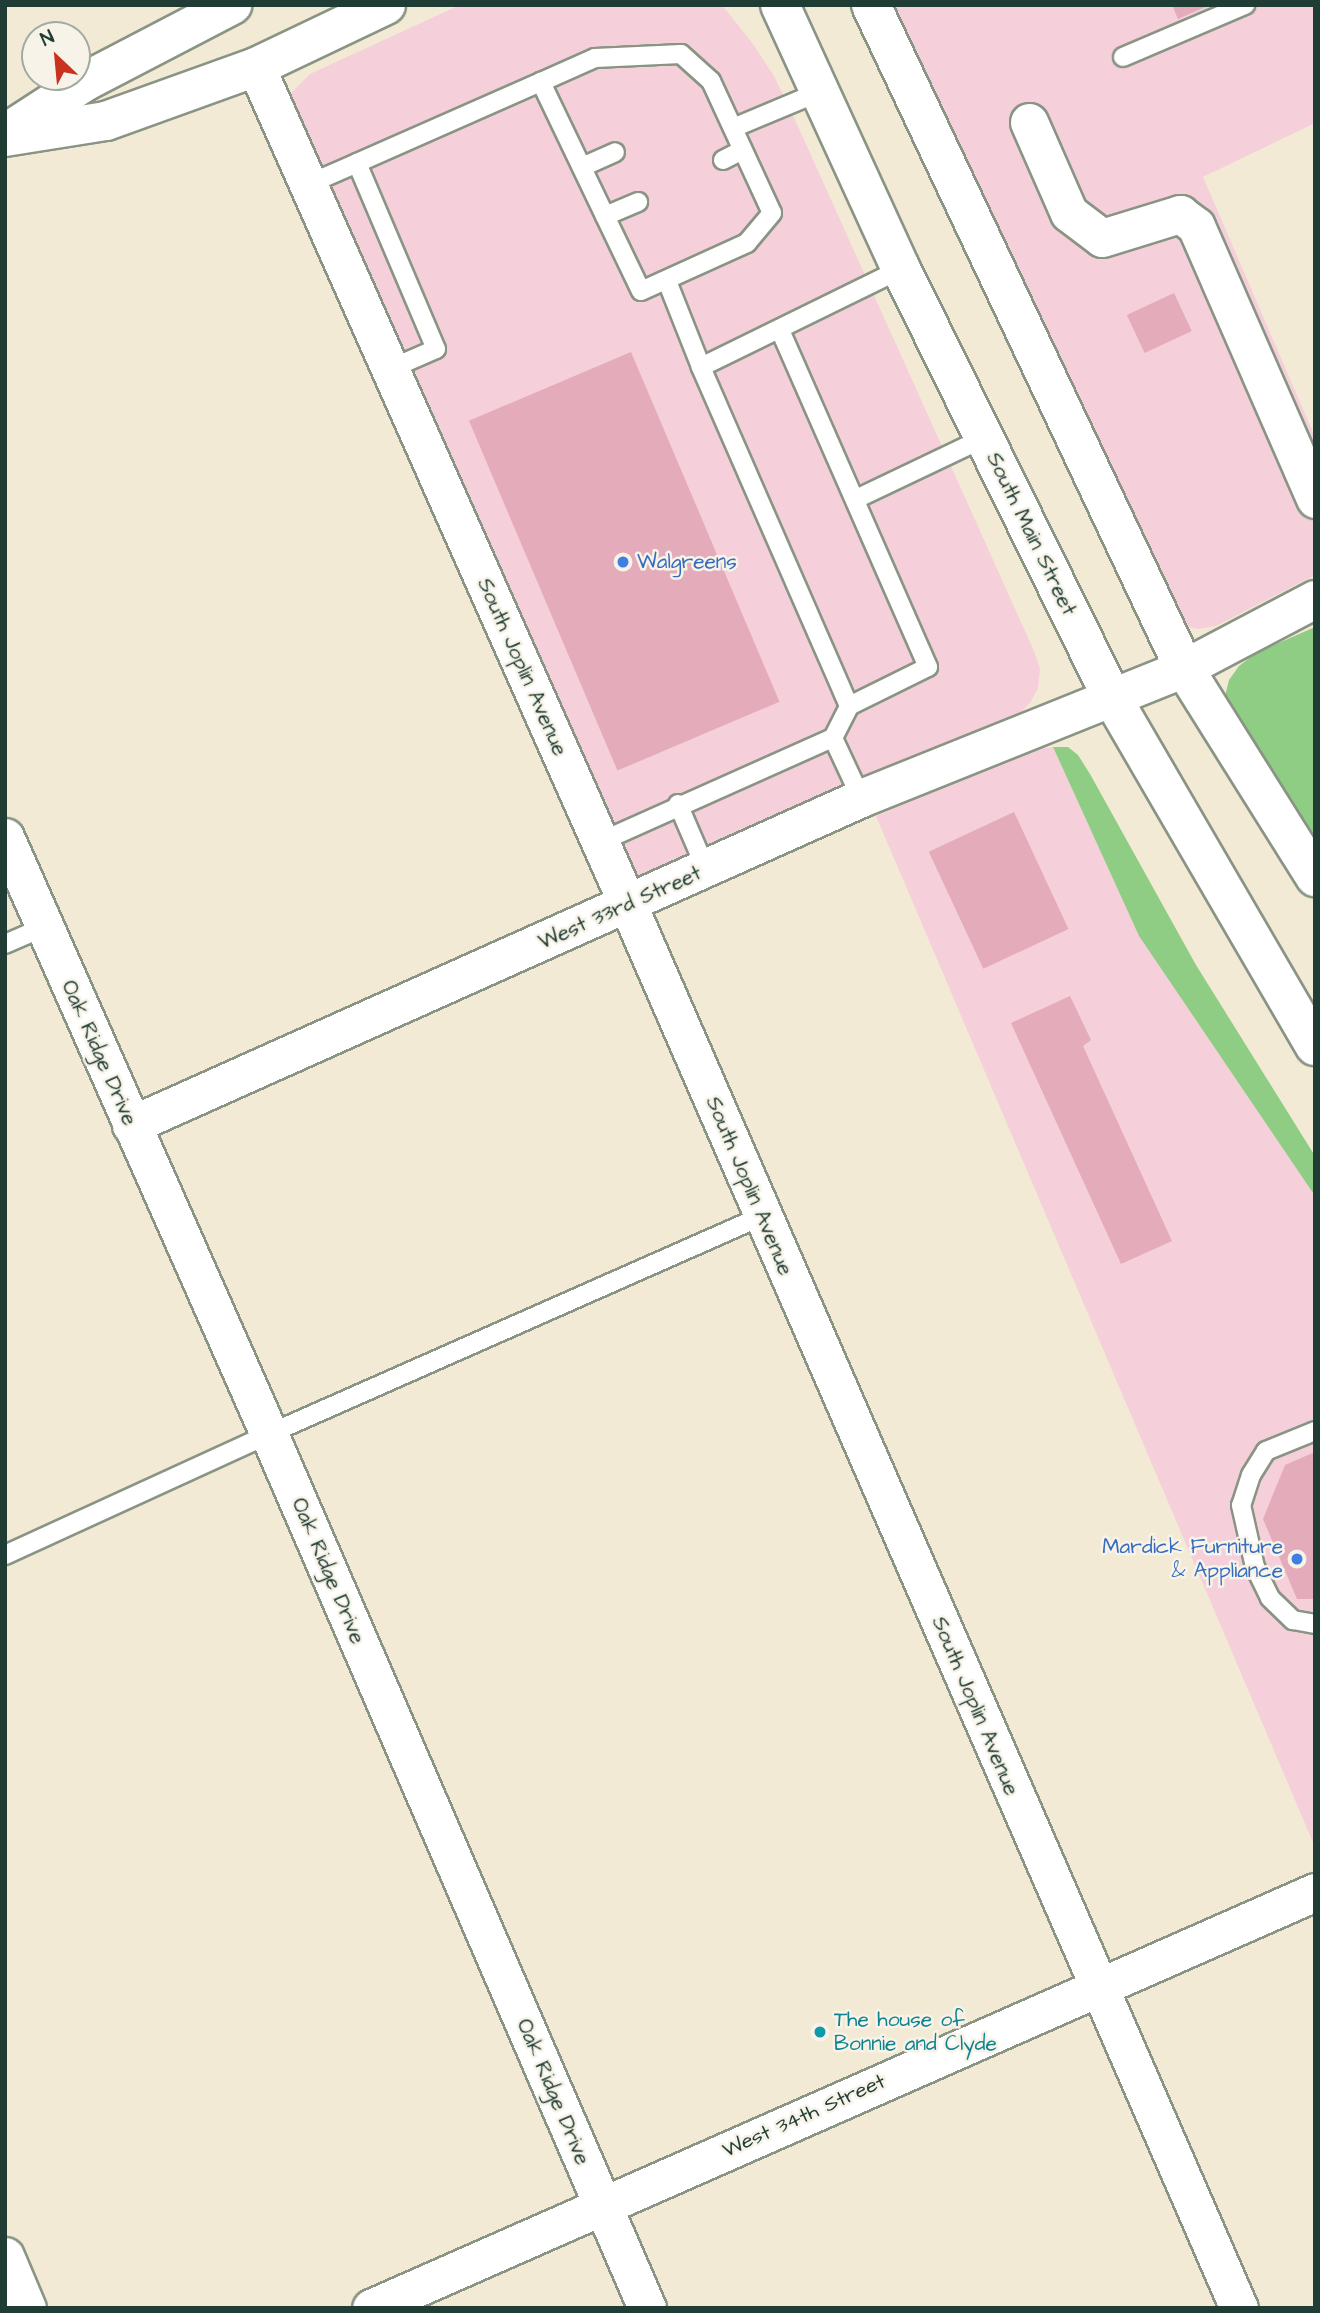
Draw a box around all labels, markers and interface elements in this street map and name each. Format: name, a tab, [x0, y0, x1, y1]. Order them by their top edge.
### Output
north arrow	[21, 21, 91, 91]
text: N	[36, 24, 59, 53]
street label: South Main Street	[981, 448, 1081, 620]
place label: Walgreens	[637, 549, 737, 575]
marker: Walgreens	[615, 554, 631, 570]
street label: South Joplin Avenue	[472, 574, 572, 760]
street label: West 33rd Street	[535, 861, 705, 955]
street label: Oak Ridge Drive	[56, 977, 142, 1129]
street label: South Joplin Avenue	[700, 1093, 798, 1279]
street label: Oak Ridge Drive	[286, 1494, 370, 1648]
place label: Mardick Furniture & Appliance	[1102, 1534, 1283, 1584]
marker: Mardick Furniture & Appliance	[1289, 1551, 1305, 1567]
street label: South Joplin Avenue	[926, 1613, 1024, 1799]
place label: The house of Bonnie and Clyde	[834, 2007, 997, 2057]
street label: Oak Ridge Drive	[511, 2015, 595, 2169]
marker: The house of Bonnie and Clyde	[812, 2024, 828, 2040]
street label: West 34th Street	[719, 2069, 889, 2163]

